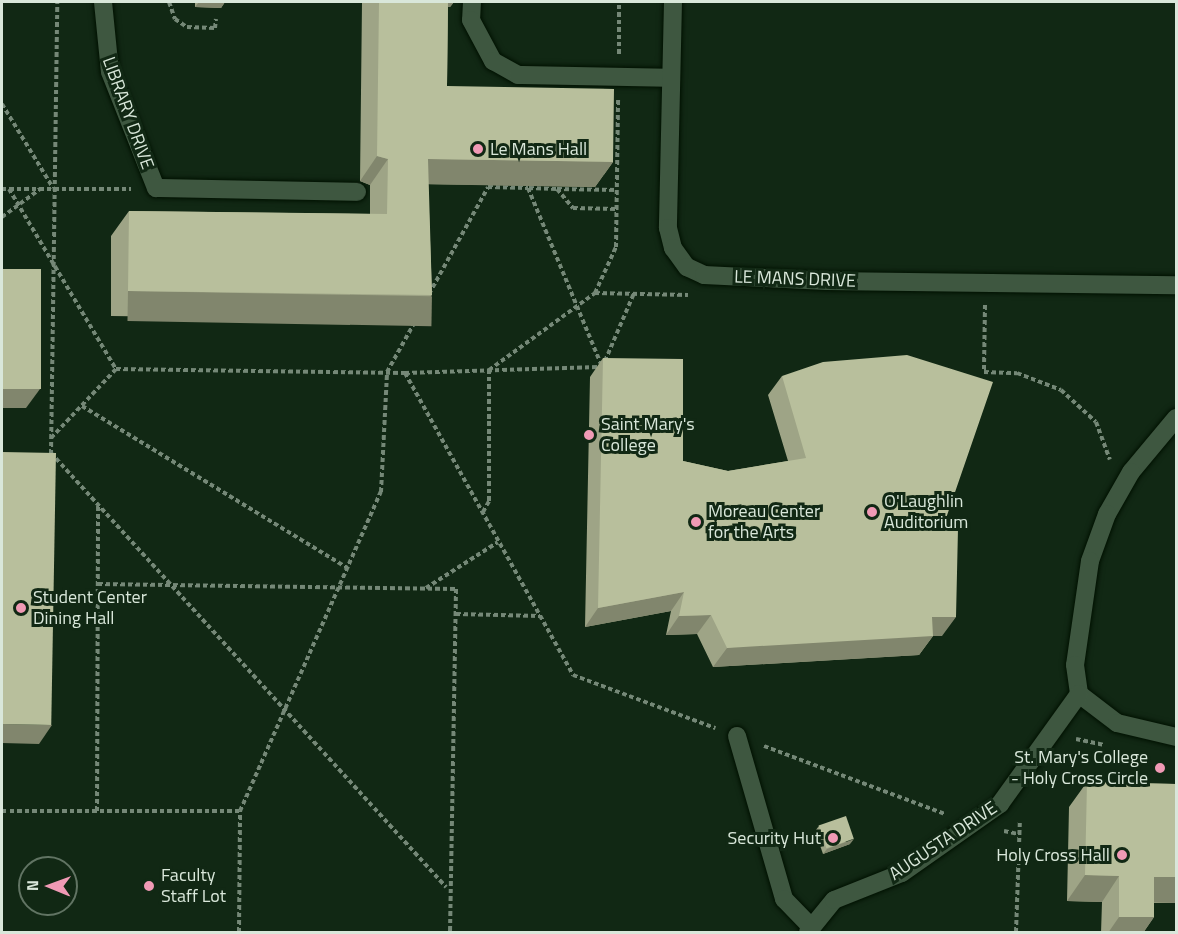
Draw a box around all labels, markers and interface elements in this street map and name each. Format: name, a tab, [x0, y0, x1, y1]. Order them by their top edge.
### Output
street label: LIBRARY DRIVE	[98, 54, 158, 172]
place label: Le Mans Hall	[490, 138, 587, 160]
marker: Le Mans Hall	[471, 142, 485, 156]
street label: LE MANS DRIVE	[734, 266, 856, 292]
place label: Saint Mary's College	[601, 414, 695, 456]
marker: Saint Mary's College	[582, 428, 596, 442]
place label: O'Laughlin Auditorium	[884, 491, 968, 534]
place label: Moreau Center for the Arts	[708, 501, 820, 544]
marker: O'Laughlin Auditorium	[865, 505, 879, 519]
marker: Moreau Center for the Arts	[689, 515, 703, 529]
place label: Student Center Dining Hall	[33, 587, 147, 630]
marker: Student Center Dining Hall	[14, 601, 28, 615]
place label: St. Mary's College - Holy Cross Circle	[1011, 747, 1148, 789]
marker: St. Mary's College - Holy Cross Circle	[1153, 761, 1167, 775]
street label: AUGUSTA DRIVE	[885, 797, 1001, 885]
place label: Security Hut	[728, 827, 821, 849]
marker: Security Hut	[826, 831, 840, 845]
place label: Holy Cross Hall	[996, 844, 1110, 866]
marker: Holy Cross Hall	[1115, 848, 1129, 862]
north arrow	[18, 856, 78, 916]
place label: Faculty Staff Lot	[161, 865, 226, 908]
marker: Faculty Staff Lot	[142, 879, 156, 893]
text: N	[20, 880, 44, 891]

